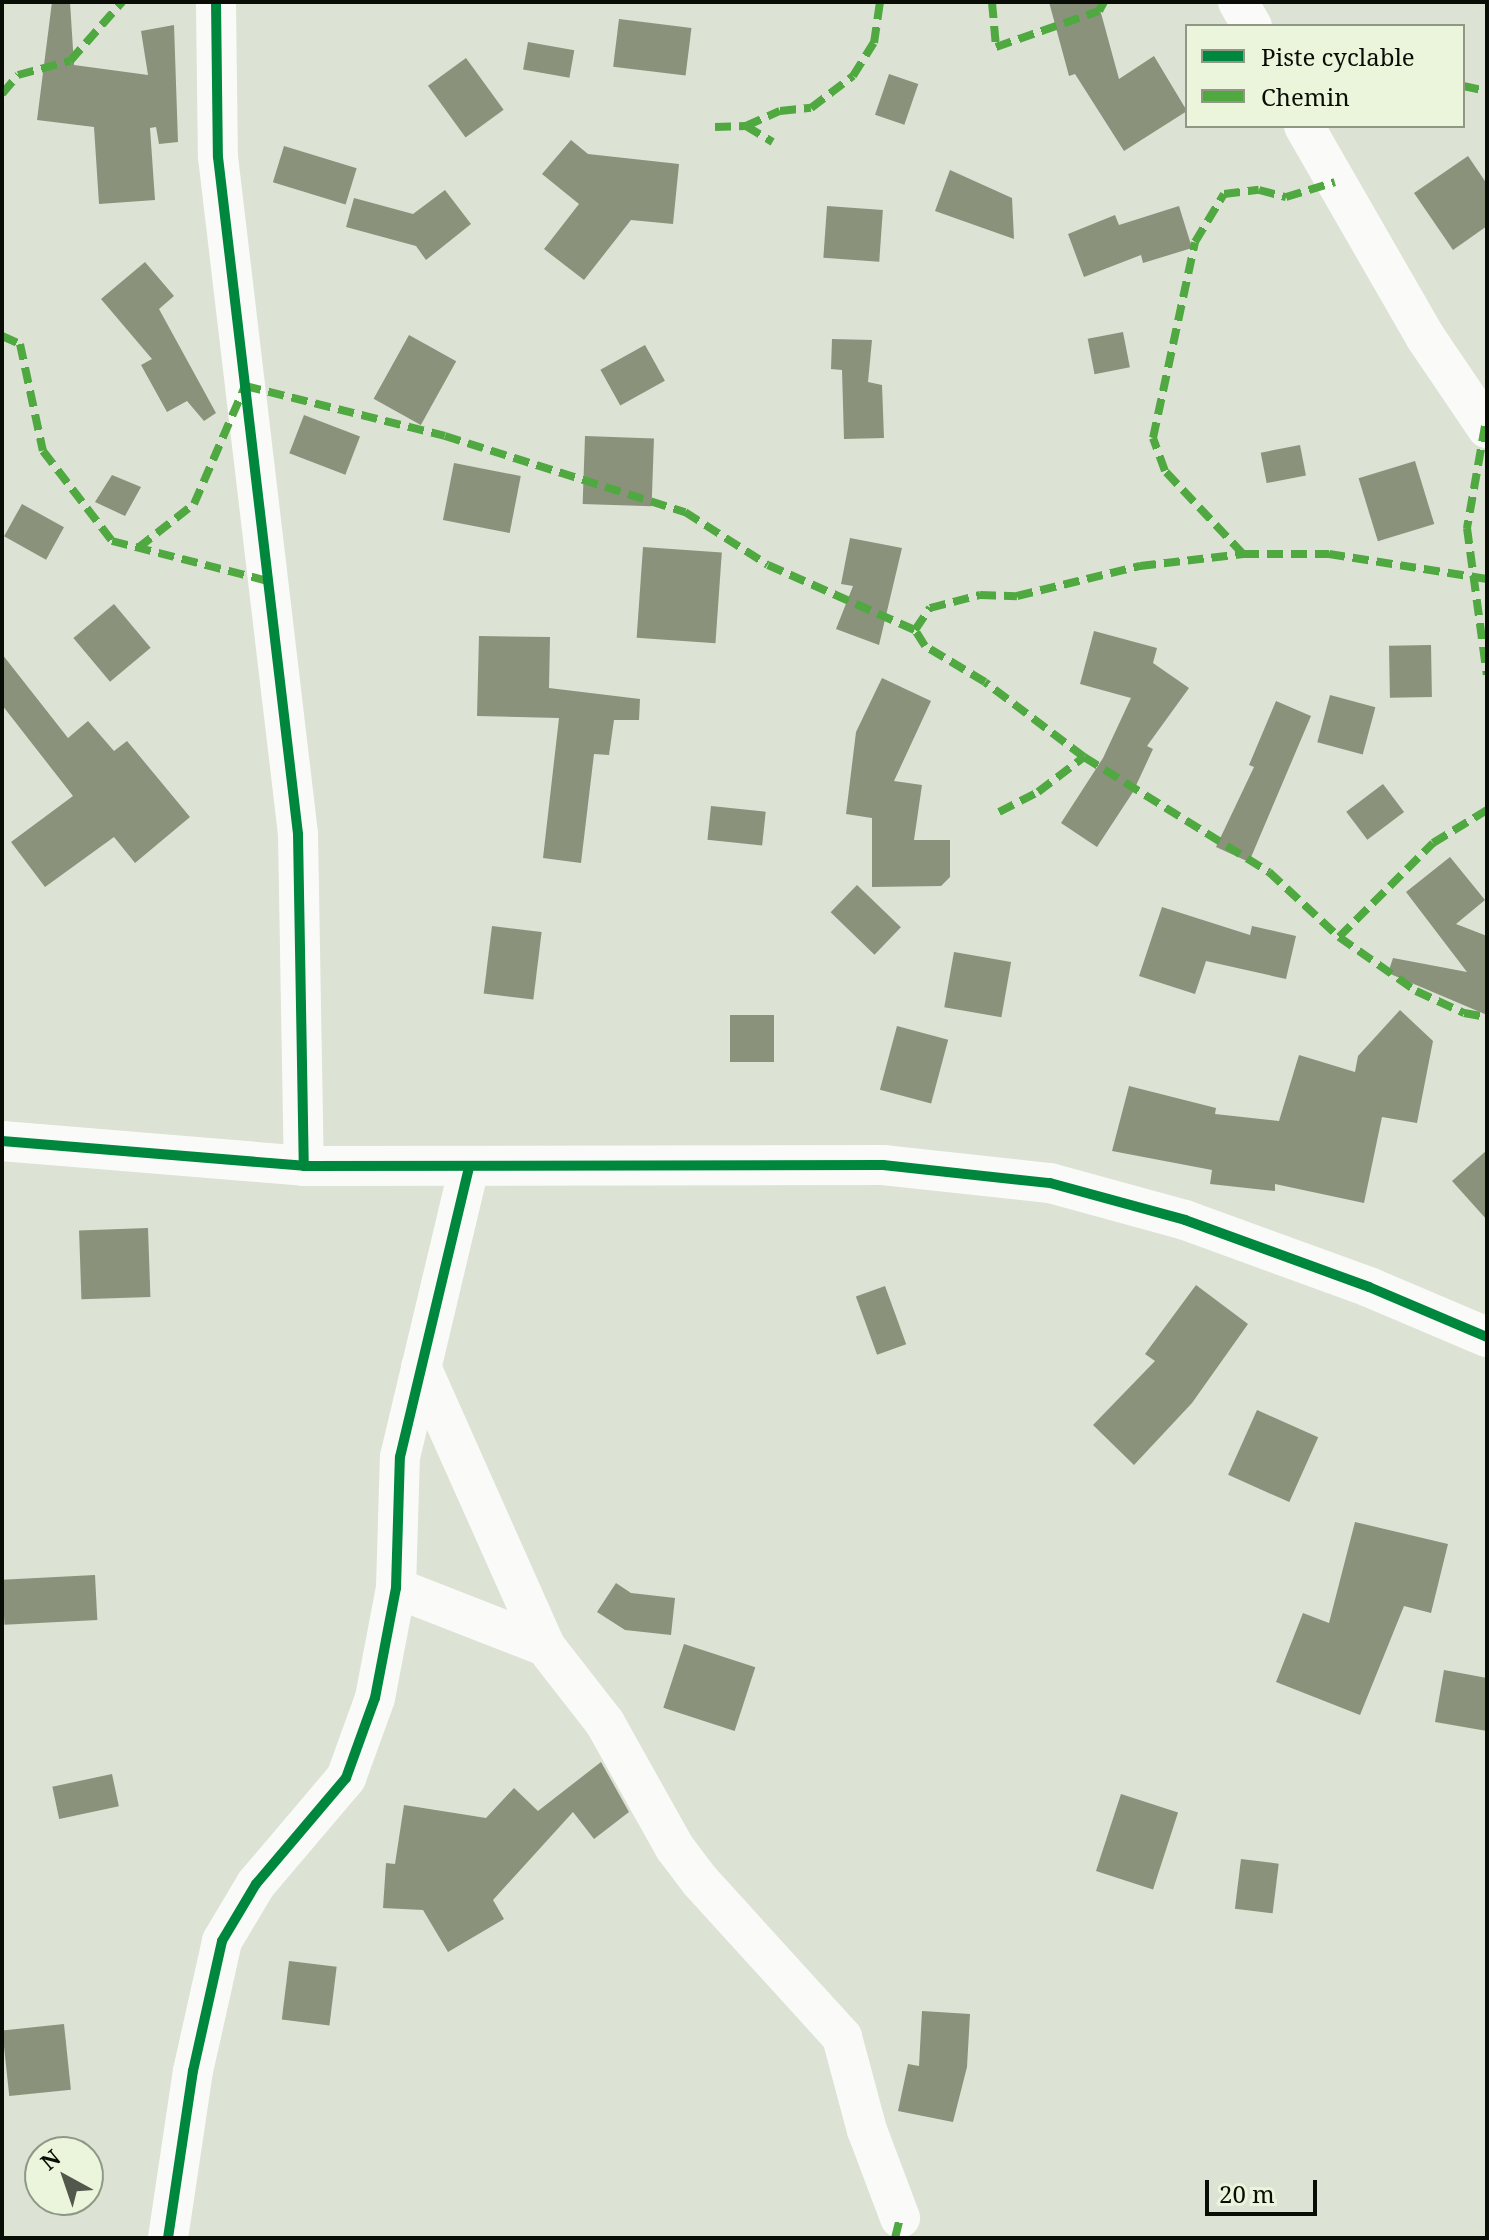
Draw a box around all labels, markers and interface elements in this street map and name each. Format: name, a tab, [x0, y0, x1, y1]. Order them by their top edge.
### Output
legend	[1185, 24, 1465, 128]
text: Piste cyclable	[1261, 40, 1415, 73]
text: Chemin	[1261, 80, 1350, 113]
north arrow	[24, 2136, 104, 2216]
text: N	[34, 2142, 66, 2176]
scale bar	[1209, 2164, 1321, 2214]
text: 20 m	[1219, 2177, 1275, 2210]

